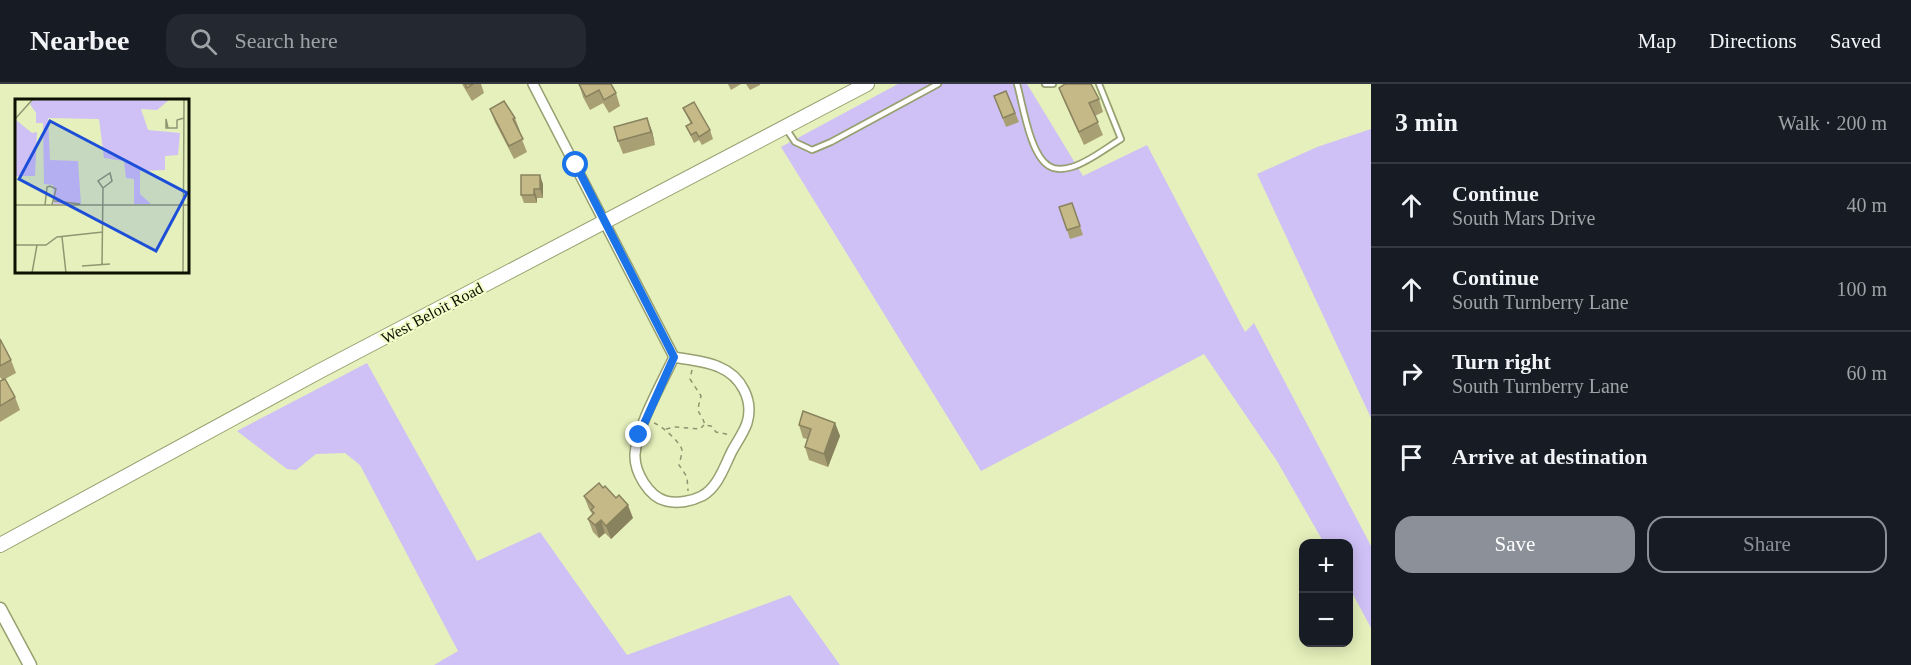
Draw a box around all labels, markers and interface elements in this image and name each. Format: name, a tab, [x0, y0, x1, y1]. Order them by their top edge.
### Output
search box	[166, 14, 586, 68]
text: Nearbee	[30, 25, 130, 56]
icon: search	[187, 25, 220, 58]
text: Search here	[235, 28, 338, 53]
text: Map	[1638, 29, 1676, 53]
text: Directions	[1709, 29, 1797, 53]
text: Saved	[1830, 29, 1881, 53]
inset map	[15, 99, 189, 273]
text: 3 min	[1395, 108, 1458, 137]
text: Walk · 200 m	[1778, 112, 1887, 134]
route start	[562, 151, 588, 177]
text: Continue	[1452, 181, 1539, 206]
icon: ahead	[1395, 189, 1428, 222]
text: 40 m	[1846, 194, 1887, 216]
text: South Mars Drive	[1452, 207, 1595, 229]
text: Continue	[1452, 265, 1539, 290]
icon: ahead	[1395, 273, 1428, 306]
text: 100 m	[1836, 278, 1887, 300]
street label: West Beloit Road	[378, 279, 486, 347]
text: South Turnberry Lane	[1452, 291, 1629, 313]
text: Turn right	[1452, 349, 1551, 374]
icon: right	[1395, 357, 1428, 390]
text: 60 m	[1846, 362, 1887, 384]
text: South Turnberry Lane	[1452, 375, 1629, 397]
route end	[625, 421, 651, 447]
icon: arrive	[1395, 441, 1428, 474]
text: Arrive at destination	[1452, 444, 1648, 469]
button: Save	[1395, 516, 1635, 573]
button: Share	[1647, 516, 1887, 573]
map controls	[1299, 539, 1353, 647]
button: +	[1299, 539, 1353, 593]
button: −	[1299, 593, 1353, 647]

